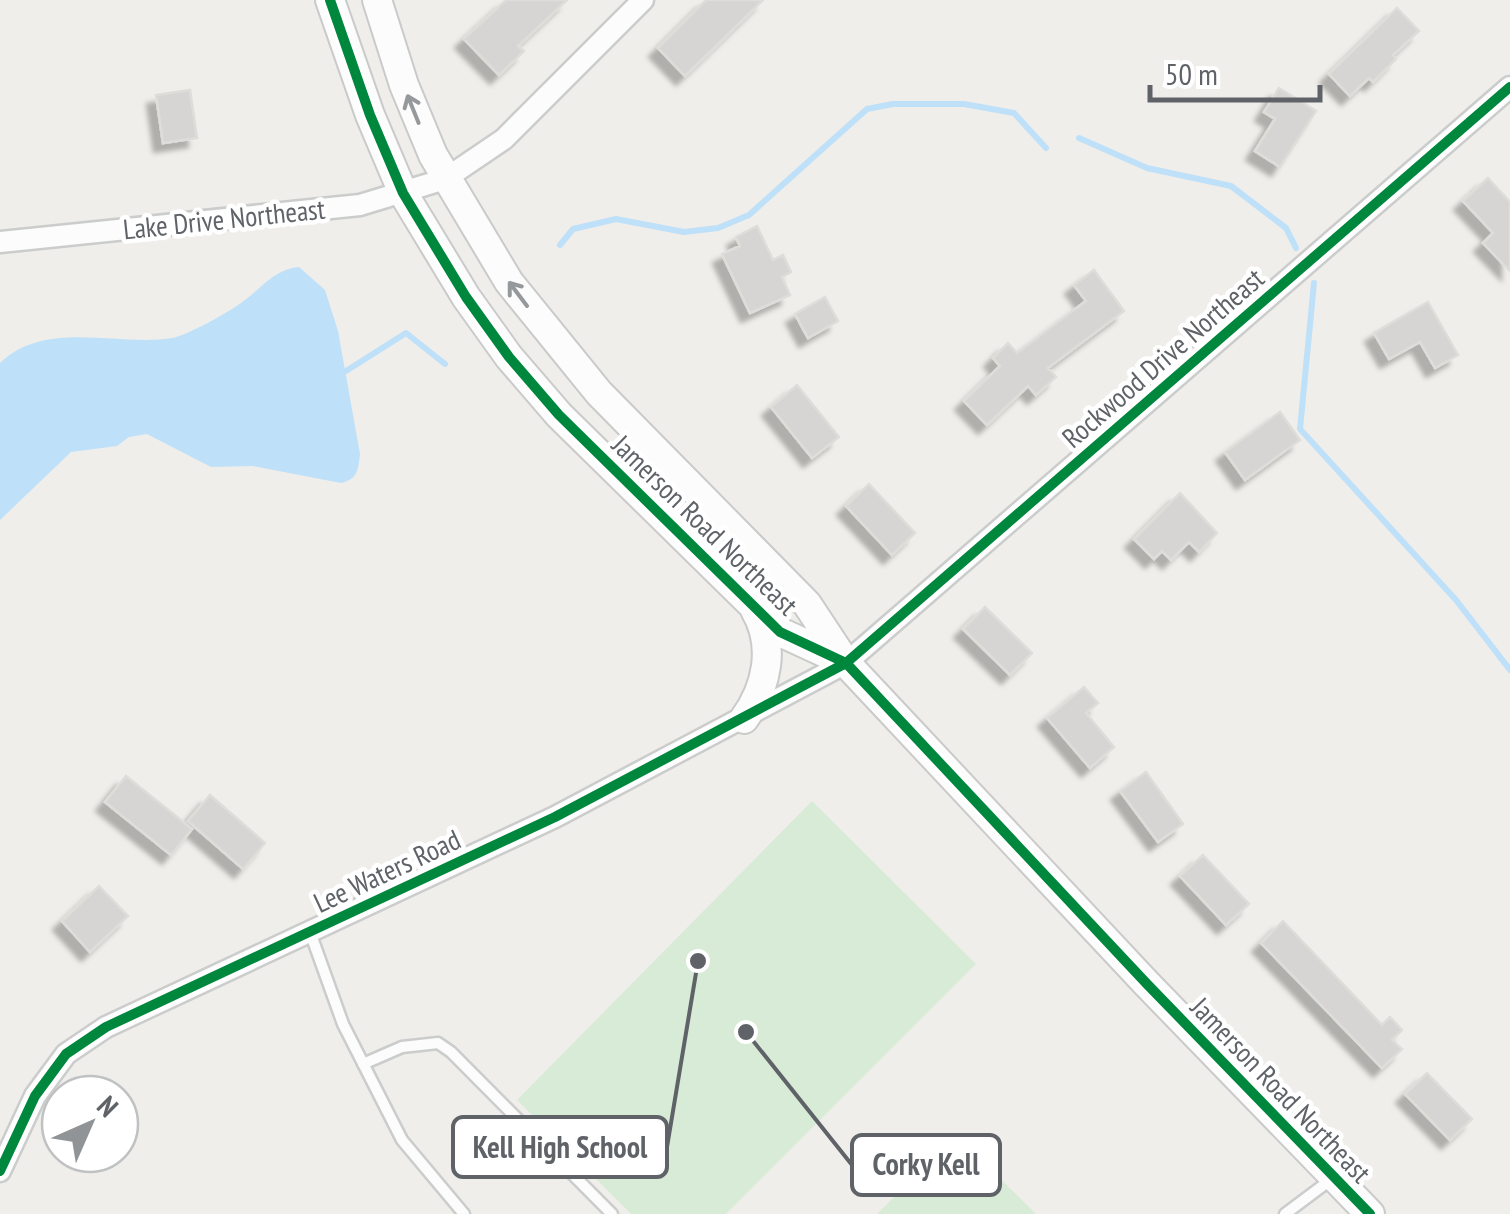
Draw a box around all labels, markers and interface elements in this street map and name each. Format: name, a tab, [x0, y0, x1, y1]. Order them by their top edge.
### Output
scale bar	[1150, 40, 1320, 102]
text: 50 m	[1165, 54, 1218, 93]
one-way arrow	[403, 95, 421, 125]
street label: Lake Drive Northeast	[121, 189, 327, 247]
street label: Rockwood Drive Northeast	[1054, 259, 1272, 456]
one-way arrow	[508, 281, 529, 308]
street label: Jamerson Road Northeast	[604, 426, 806, 623]
street label: Lee Waters Road	[307, 820, 466, 921]
street label: Jamerson Road Northeast	[1182, 988, 1380, 1191]
north arrow	[40, 1074, 140, 1174]
text: N	[90, 1088, 126, 1124]
callout: Kell High School	[453, 1117, 667, 1177]
text: Kell High School	[473, 1127, 648, 1166]
callout: Corky Kell	[852, 1135, 1000, 1195]
text: Corky Kell	[873, 1144, 980, 1183]

